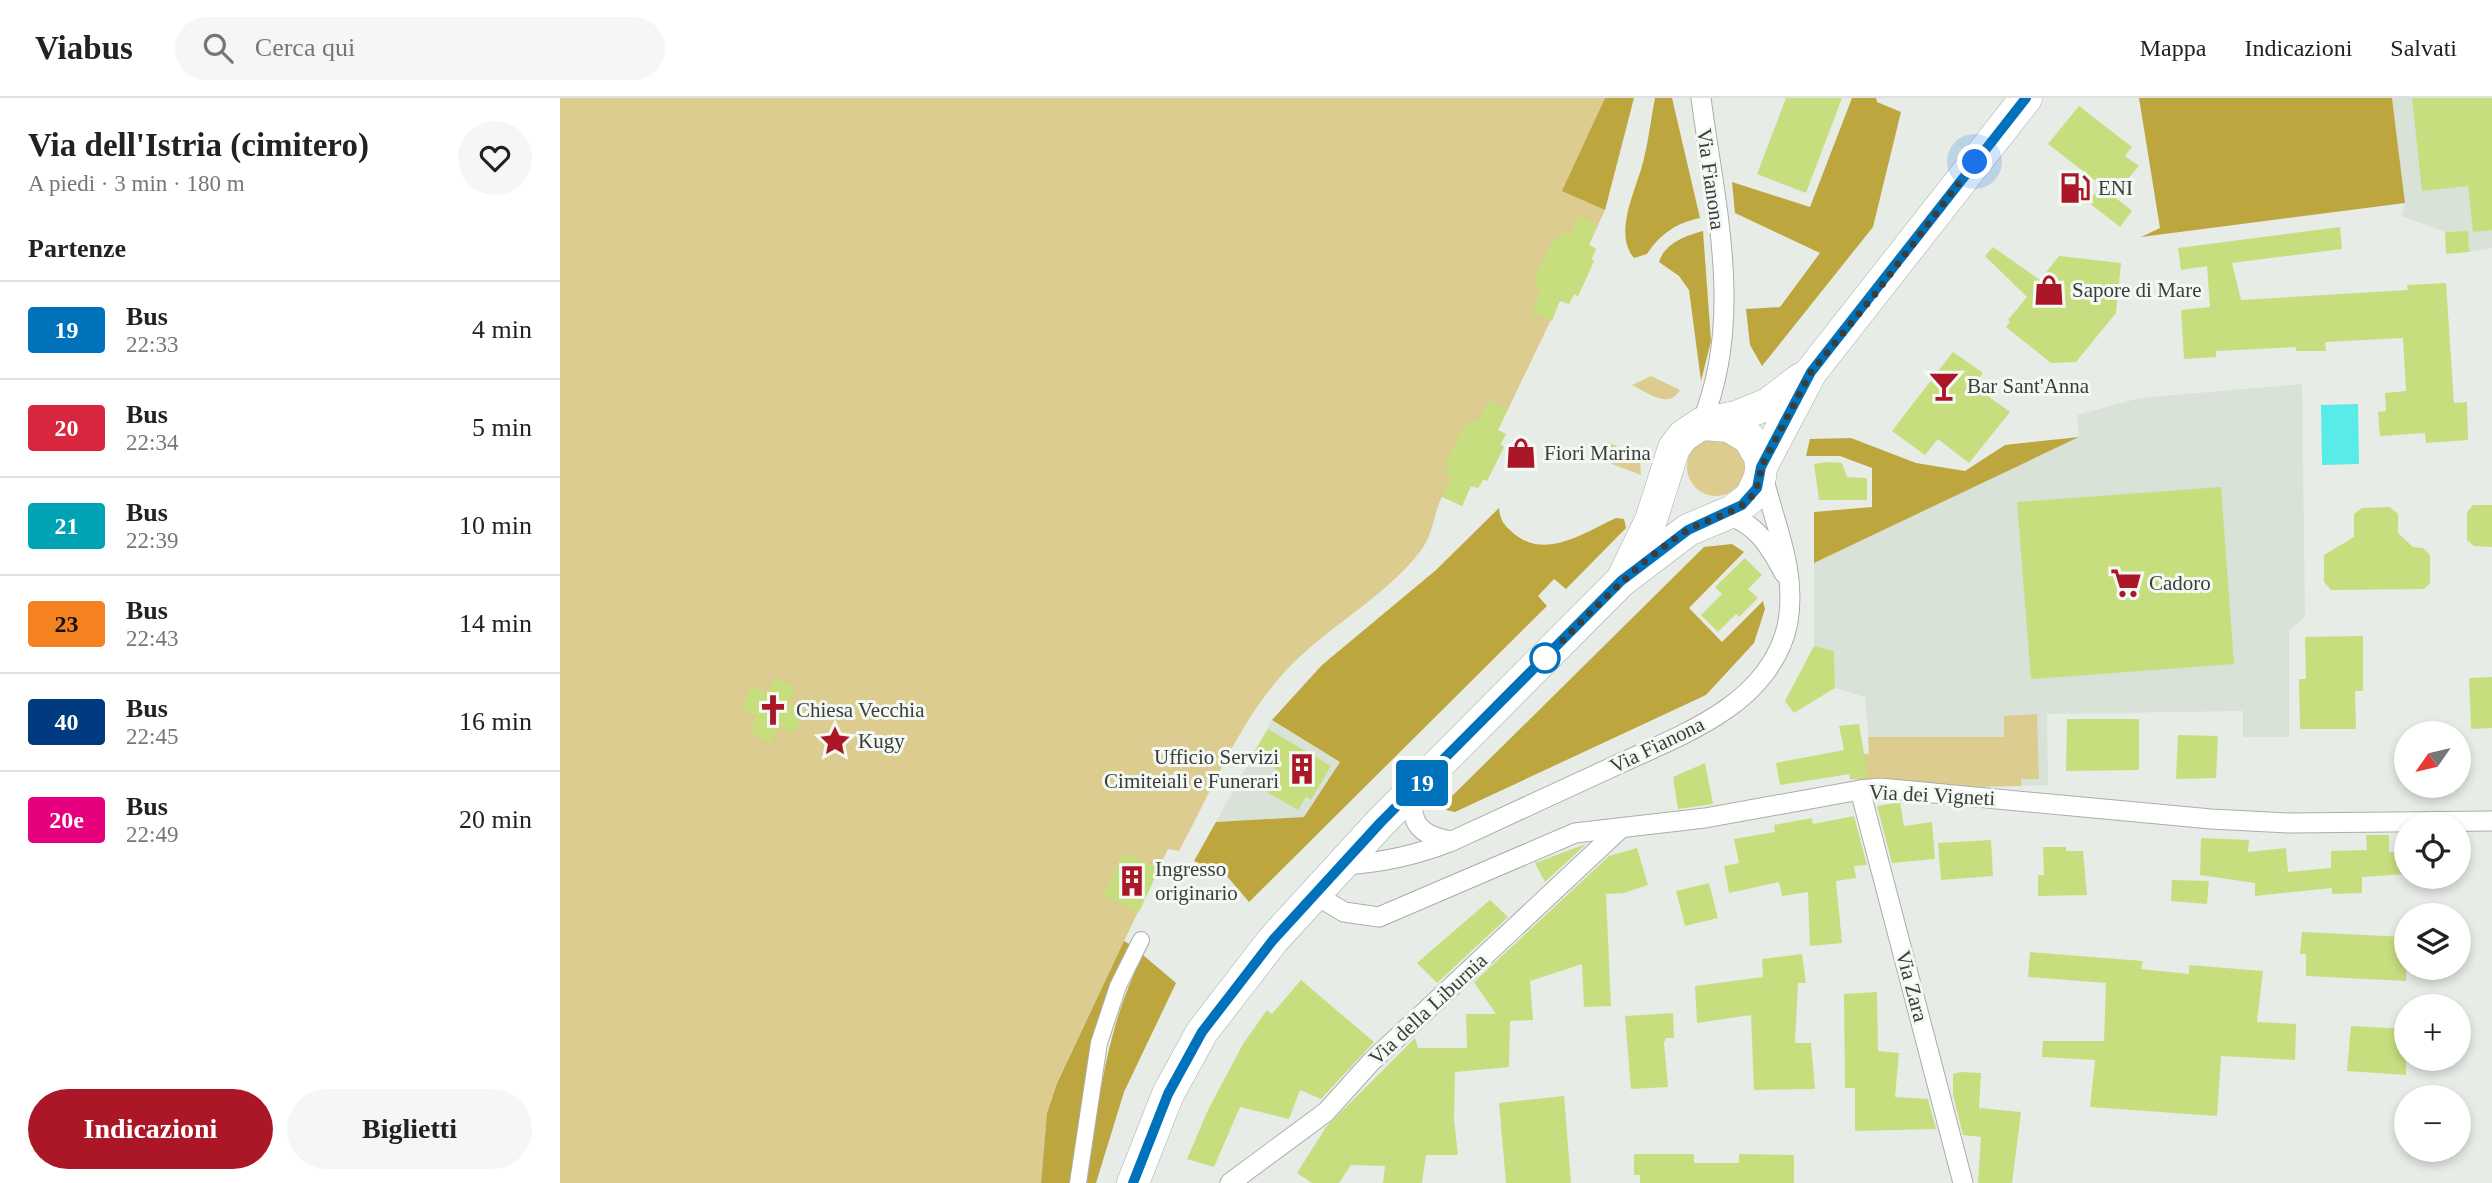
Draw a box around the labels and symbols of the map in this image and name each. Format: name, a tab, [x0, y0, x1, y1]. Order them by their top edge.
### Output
street label: Via Fianona	[1692, 127, 1730, 232]
your location	[1957, 144, 1992, 179]
fuel station icon: ENI	[2058, 171, 2092, 205]
place label: ENI	[2098, 176, 2133, 200]
shop icon: Sapore di Mare	[2032, 273, 2066, 307]
place label: Sapore di Mare	[2072, 278, 2201, 302]
bar icon: Bar Sant'Anna	[1927, 369, 1961, 403]
place label: Bar Sant'Anna	[1967, 374, 2090, 398]
shop icon: Fiori Marina	[1504, 436, 1538, 470]
place label: Fiori Marina	[1544, 441, 1651, 465]
supermarket icon: Cadoro	[2109, 566, 2143, 600]
place label: Cadoro	[2149, 571, 2211, 595]
unlabelled marker	[1530, 643, 1560, 673]
church icon: Chiesa Vecchia	[756, 693, 790, 727]
place label: Chiesa Vecchia	[796, 698, 925, 722]
street label: Via Fianona	[1606, 712, 1709, 778]
north arrow	[2394, 721, 2471, 798]
place icon: Kugy	[818, 724, 852, 758]
place label: Kugy	[858, 729, 905, 753]
place label: Ufficio Servizi Cimiteiali e Funerari	[1104, 745, 1279, 793]
building icon: Ufficio Servizi Cimiteiali e Funerari	[1285, 752, 1319, 786]
line badge: 19	[1390, 760, 1454, 806]
street label: Via dei Vigneti	[1868, 780, 1996, 810]
place label: Ingresso originario	[1155, 857, 1238, 905]
building icon: Ingresso originario	[1115, 864, 1149, 898]
street label: Via della Liburnia	[1364, 948, 1493, 1070]
street label: Via Zara	[1891, 948, 1933, 1025]

